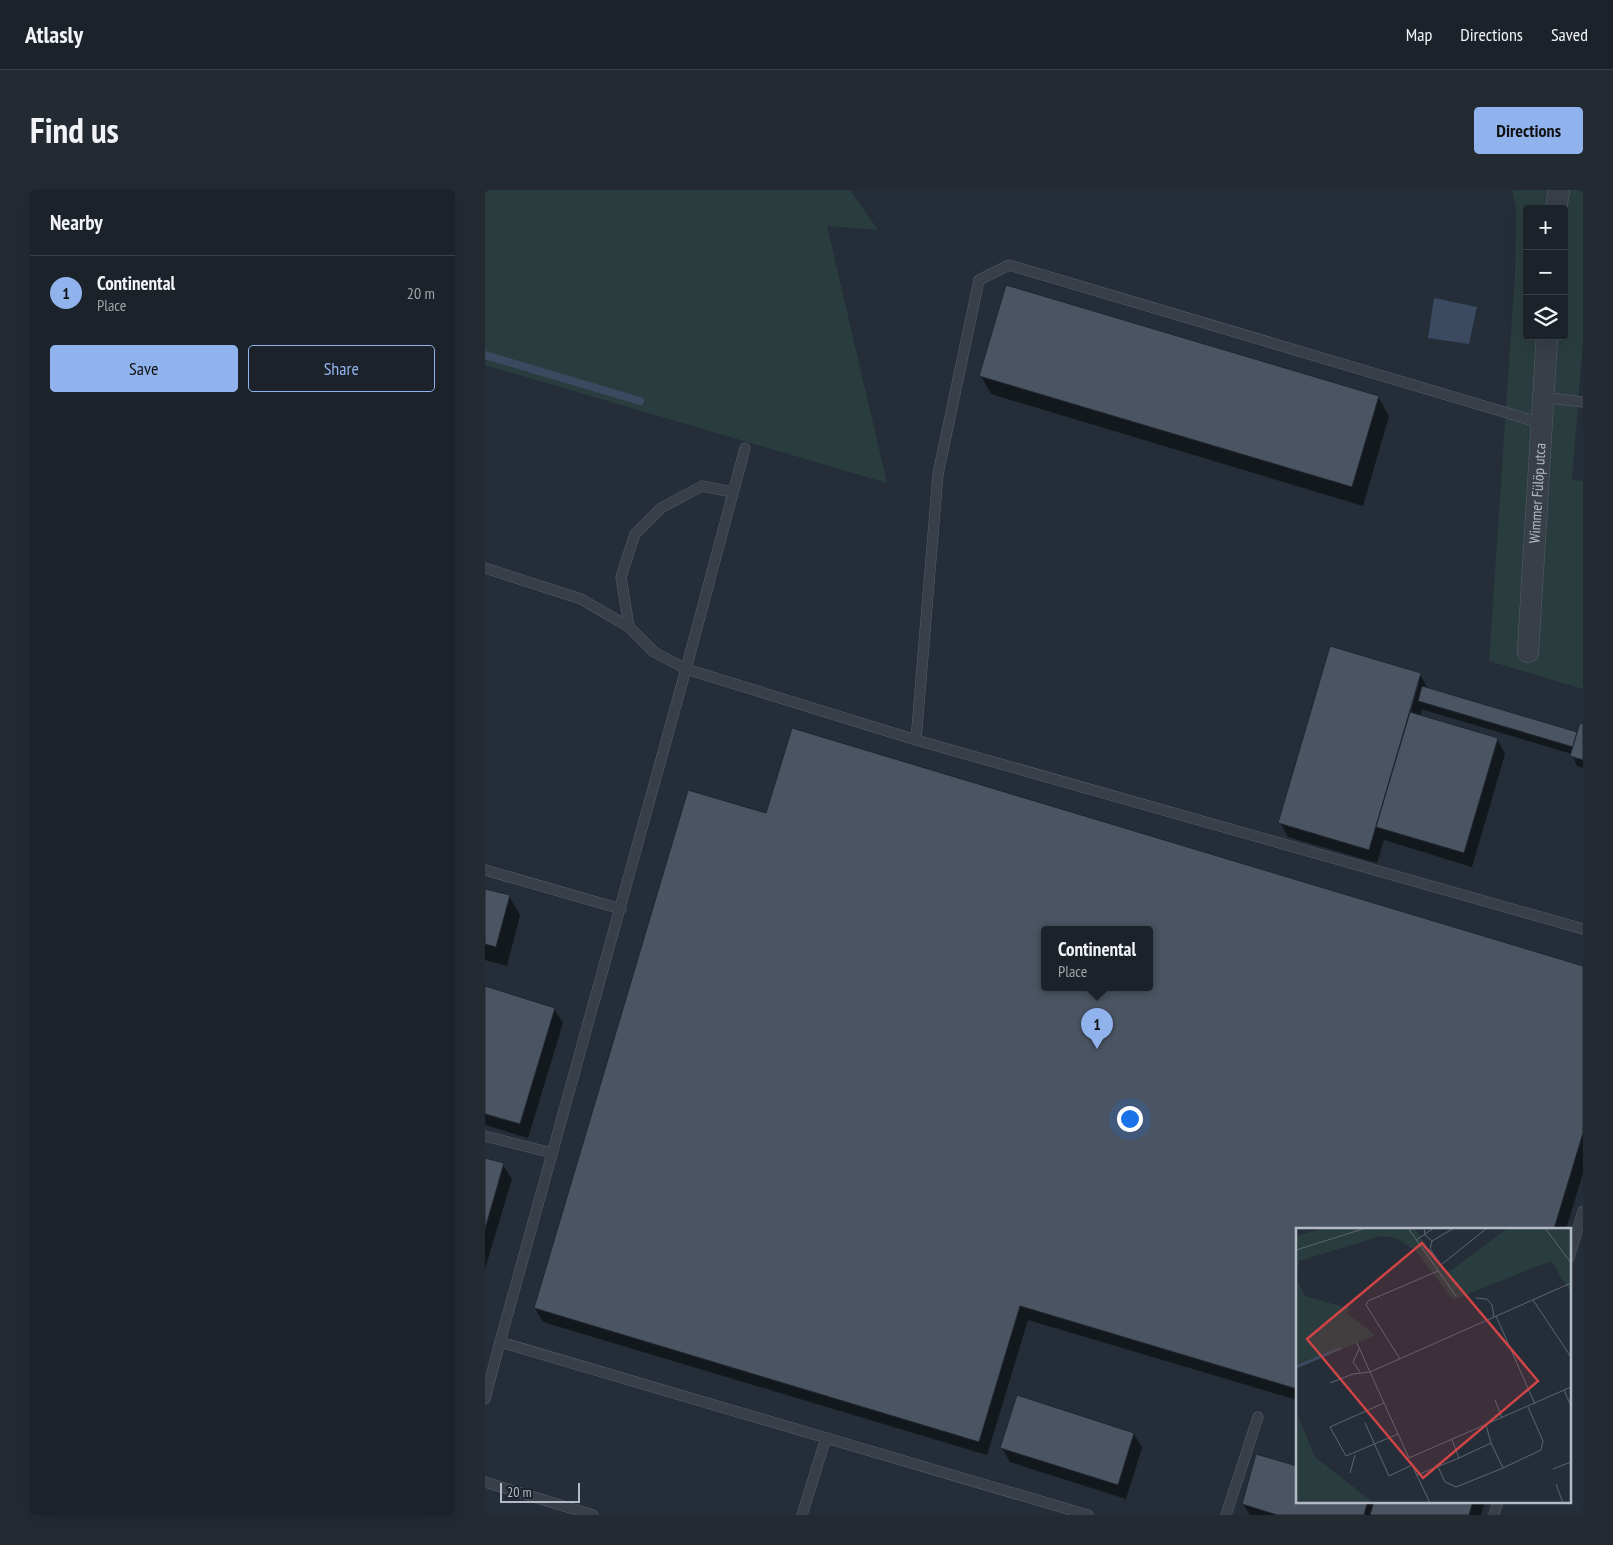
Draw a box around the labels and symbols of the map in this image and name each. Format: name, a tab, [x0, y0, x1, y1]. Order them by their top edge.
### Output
street label: Wimmer Fülöp utca	[1525, 442, 1550, 544]
pin: 1	[1081, 1008, 1113, 1049]
your location	[1117, 1106, 1143, 1132]
inset map	[1296, 1228, 1571, 1502]
scale bar	[500, 1480, 580, 1503]

